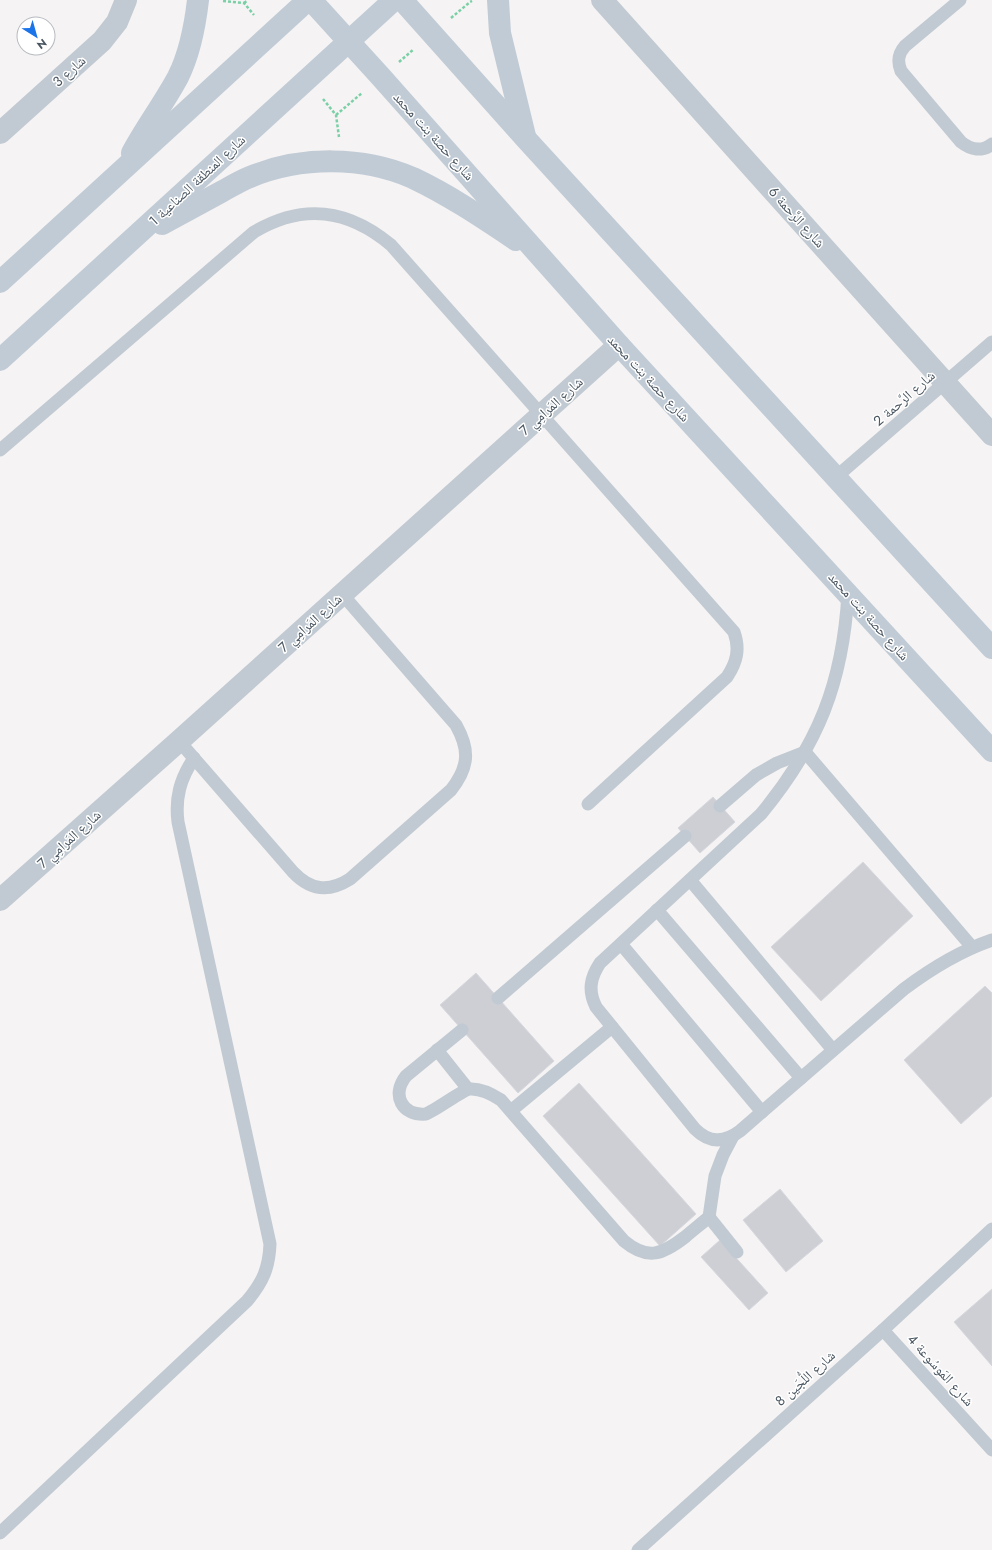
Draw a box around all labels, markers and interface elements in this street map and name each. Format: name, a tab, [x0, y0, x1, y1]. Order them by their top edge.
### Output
north arrow	[16, 16, 56, 56]
text: N	[34, 35, 50, 53]
street label: شارع 3	[48, 51, 90, 91]
street label: شارع حصة بنت محمد	[389, 87, 479, 185]
street label: شارع المنطقة الصناعية 1	[144, 130, 250, 230]
street label: شارع الرَّحمة 6	[764, 182, 830, 252]
street label: شارع حصة بنت محمد	[603, 330, 695, 426]
street label: شارع الرَّحمة 2	[869, 366, 939, 430]
street label: شارع المَرامِي 7	[515, 372, 588, 441]
street label: شارع حصة بنت محمد	[824, 567, 914, 665]
street label: شارع المَرامِي 7	[274, 589, 347, 658]
street label: شارع المَرامِي 7	[33, 805, 106, 874]
street label: شارع المَوسُوعة 4	[903, 1330, 979, 1410]
street label: شارع اللُّجَين 8	[770, 1345, 840, 1411]

